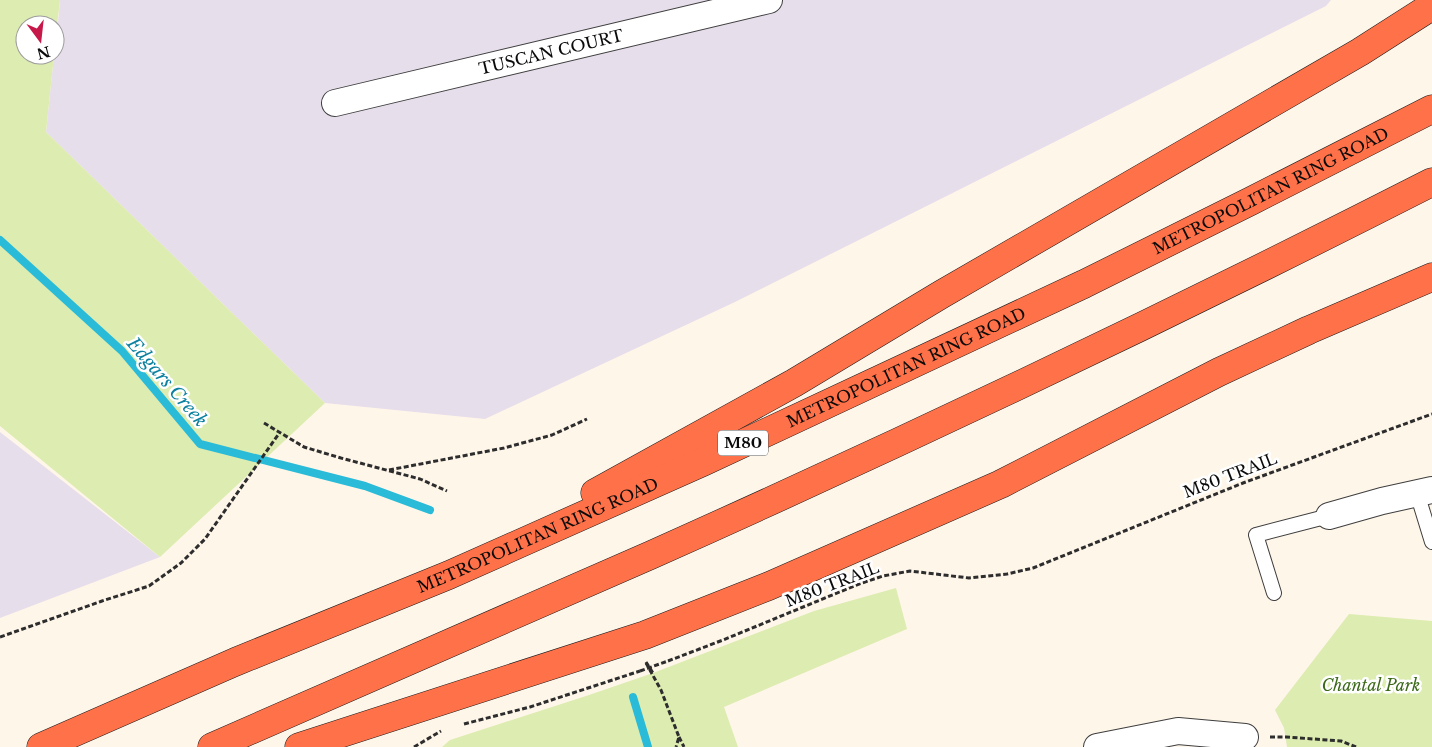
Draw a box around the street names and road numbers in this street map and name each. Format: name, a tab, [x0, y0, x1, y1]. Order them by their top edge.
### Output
street label: TUSCAN COURT	[477, 25, 625, 79]
street label: METROPOLITAN RING ROAD	[1149, 123, 1392, 258]
street label: METROPOLITAN RING ROAD	[783, 303, 1029, 432]
road number: M80	[718, 430, 768, 456]
street label: M80 TRAIL	[1180, 448, 1280, 502]
street label: METROPOLITAN RING ROAD	[414, 473, 661, 597]
street label: M80 TRAIL	[782, 557, 882, 611]

